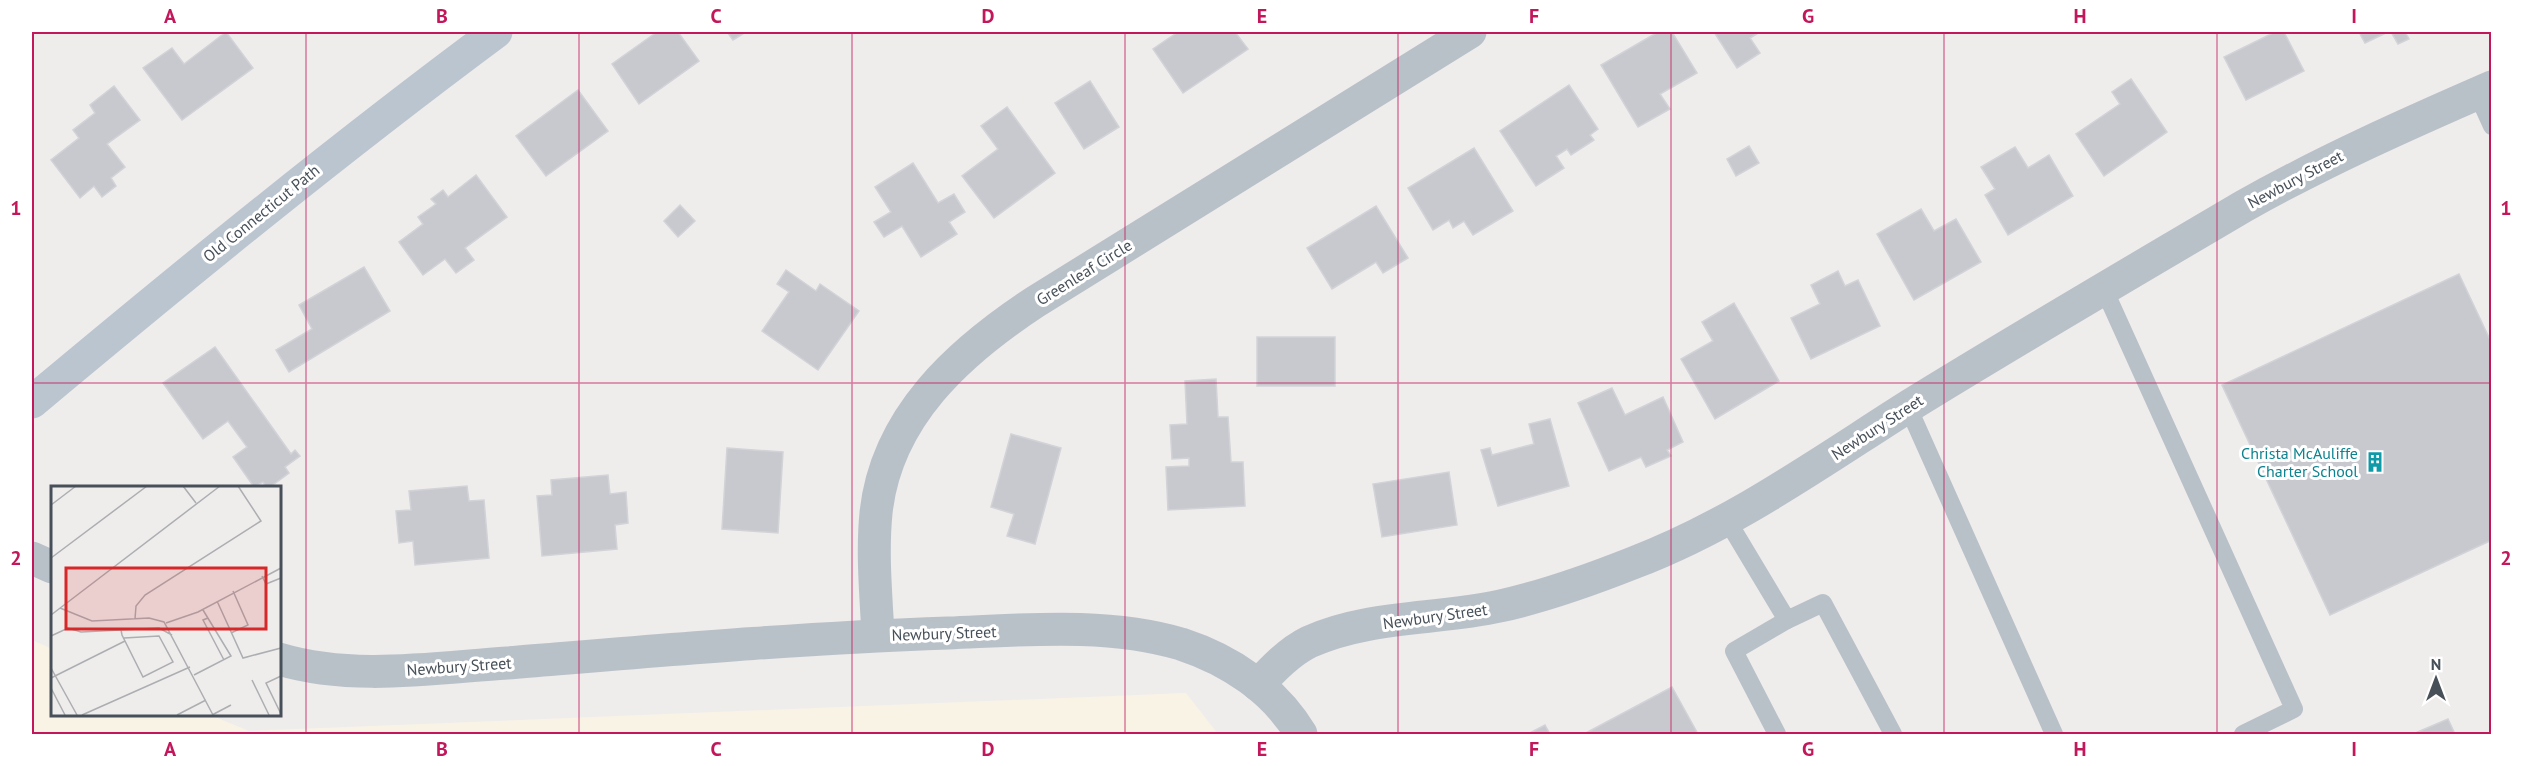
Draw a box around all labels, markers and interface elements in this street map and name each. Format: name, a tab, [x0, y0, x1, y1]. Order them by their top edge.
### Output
text: A	[164, 3, 177, 29]
text: B	[436, 3, 448, 29]
text: C	[710, 3, 722, 29]
text: D	[982, 3, 995, 29]
text: E	[1257, 3, 1267, 29]
text: F	[1529, 3, 1539, 29]
text: G	[1802, 3, 1814, 29]
text: H	[2073, 3, 2087, 29]
text: I	[2351, 3, 2357, 29]
street label: Newbury Street	[2244, 145, 2347, 213]
street label: Old Connecticut Path	[199, 160, 323, 266]
text: 1	[10, 195, 22, 221]
text: 1	[2500, 195, 2512, 221]
street label: Greenleaf Circle	[1032, 235, 1136, 309]
street label: Newbury Street	[1827, 390, 1927, 464]
place label: Christa McAuliffe Charter School	[2241, 443, 2358, 481]
building icon: Christa McAuliffe Charter School	[2363, 450, 2387, 474]
inset map	[51, 486, 280, 715]
text: 2	[10, 545, 22, 571]
text: 2	[2500, 545, 2512, 571]
street label: Newbury Street	[1382, 599, 1489, 633]
street label: Newbury Street	[891, 621, 997, 645]
north arrow	[2406, 649, 2466, 709]
street label: Newbury Street	[406, 652, 513, 680]
text: N	[2431, 654, 2441, 674]
text: A	[164, 736, 177, 762]
text: B	[436, 736, 448, 762]
text: C	[710, 736, 722, 762]
text: D	[982, 736, 995, 762]
text: E	[1257, 736, 1267, 762]
text: F	[1529, 736, 1539, 762]
text: G	[1802, 736, 1814, 762]
text: H	[2073, 736, 2087, 762]
text: I	[2351, 736, 2357, 762]

